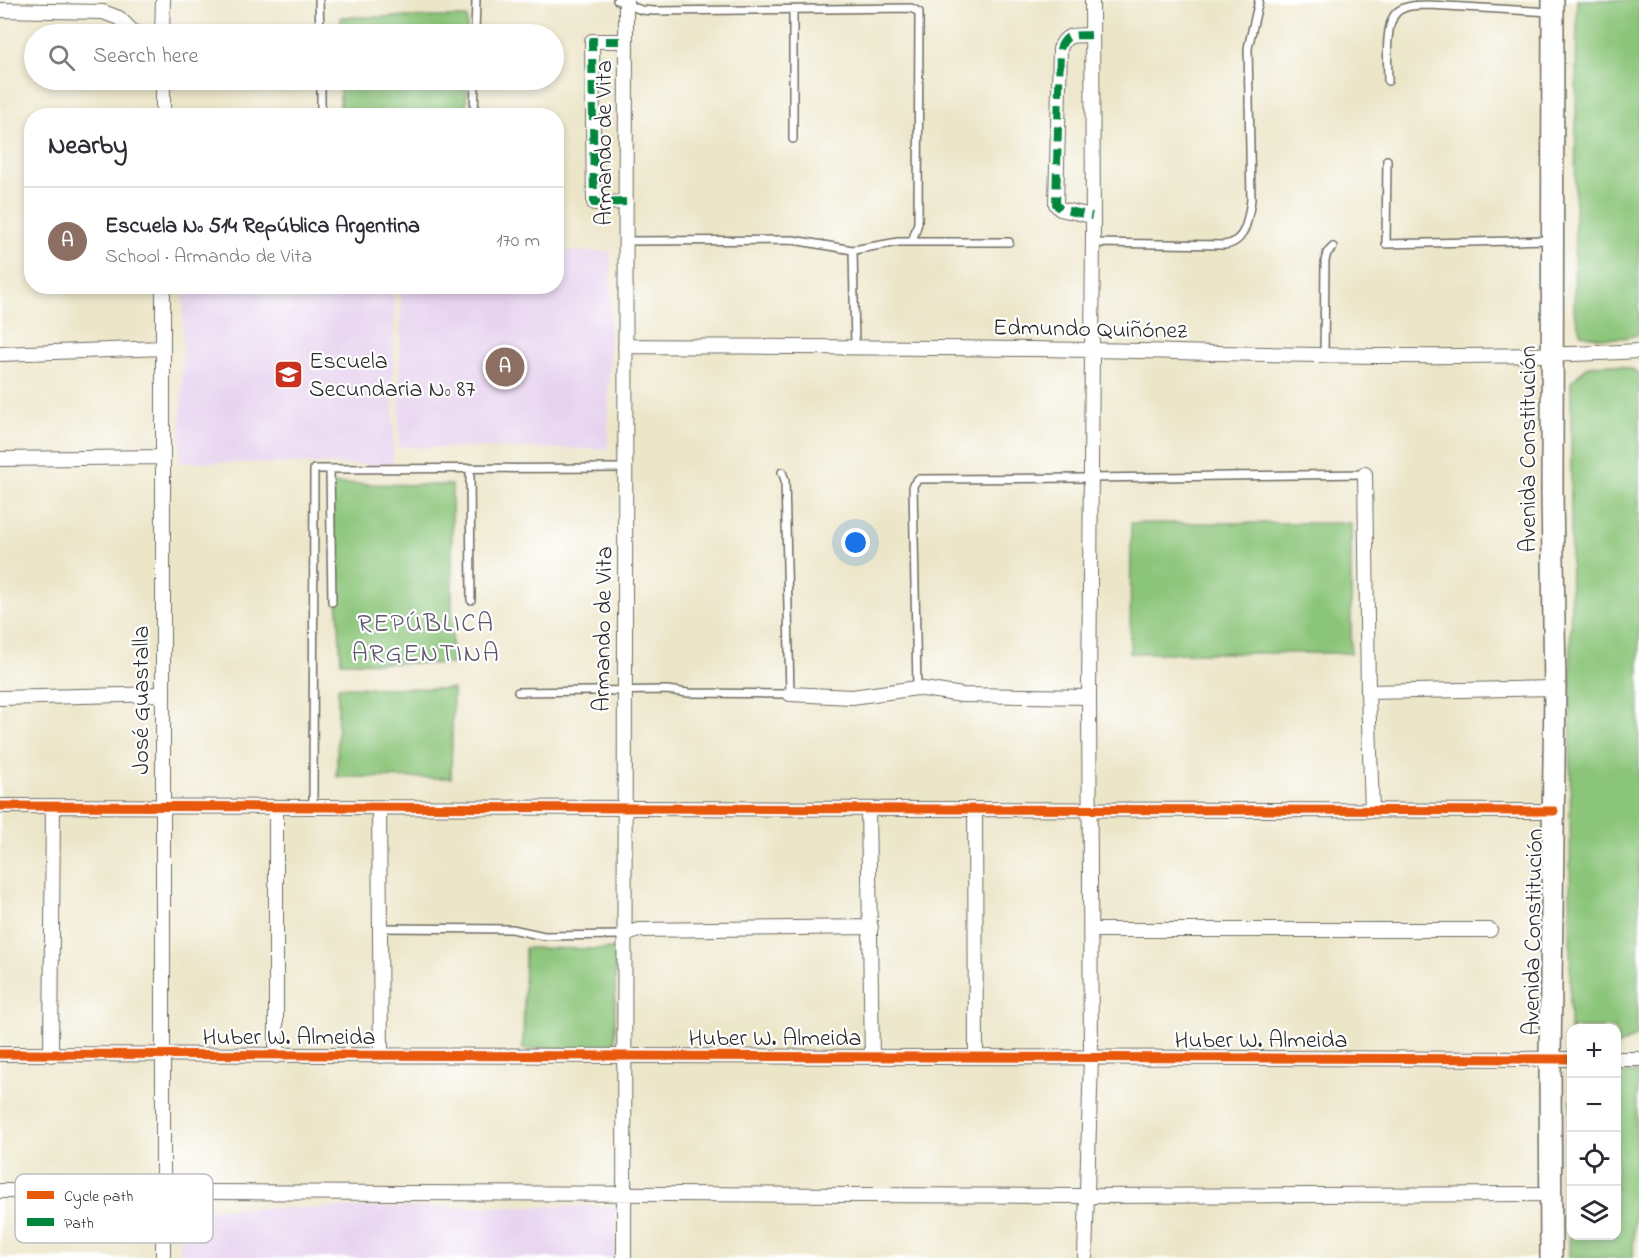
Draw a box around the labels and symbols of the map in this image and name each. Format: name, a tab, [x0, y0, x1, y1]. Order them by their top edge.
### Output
street label: Armando de Vita	[588, 60, 623, 226]
street label: Edmundo Quiñónez	[992, 311, 1188, 350]
pin: A	[486, 344, 524, 389]
place label: Escuela Secundaria Nº 87	[309, 345, 476, 408]
street label: Avenida Constitución	[1512, 345, 1547, 553]
school or university icon: Escuela Secundaria Nº 87	[272, 358, 304, 390]
your location	[841, 528, 870, 557]
street label: Armando de Vita	[586, 546, 623, 712]
district label: REPÚBLICA ARGENTINA	[352, 606, 500, 674]
street label: José Guastalla	[125, 625, 160, 775]
street label: Avenida Constitución	[1515, 828, 1554, 1036]
street label: Huber W. Almeida	[203, 1021, 375, 1056]
street label: Huber W. Almeida	[689, 1022, 861, 1057]
street label: Huber W. Almeida	[1175, 1024, 1347, 1059]
legend	[15, 1174, 213, 1243]
text: Cycle path	[64, 1185, 133, 1209]
text: Path	[64, 1212, 94, 1236]

